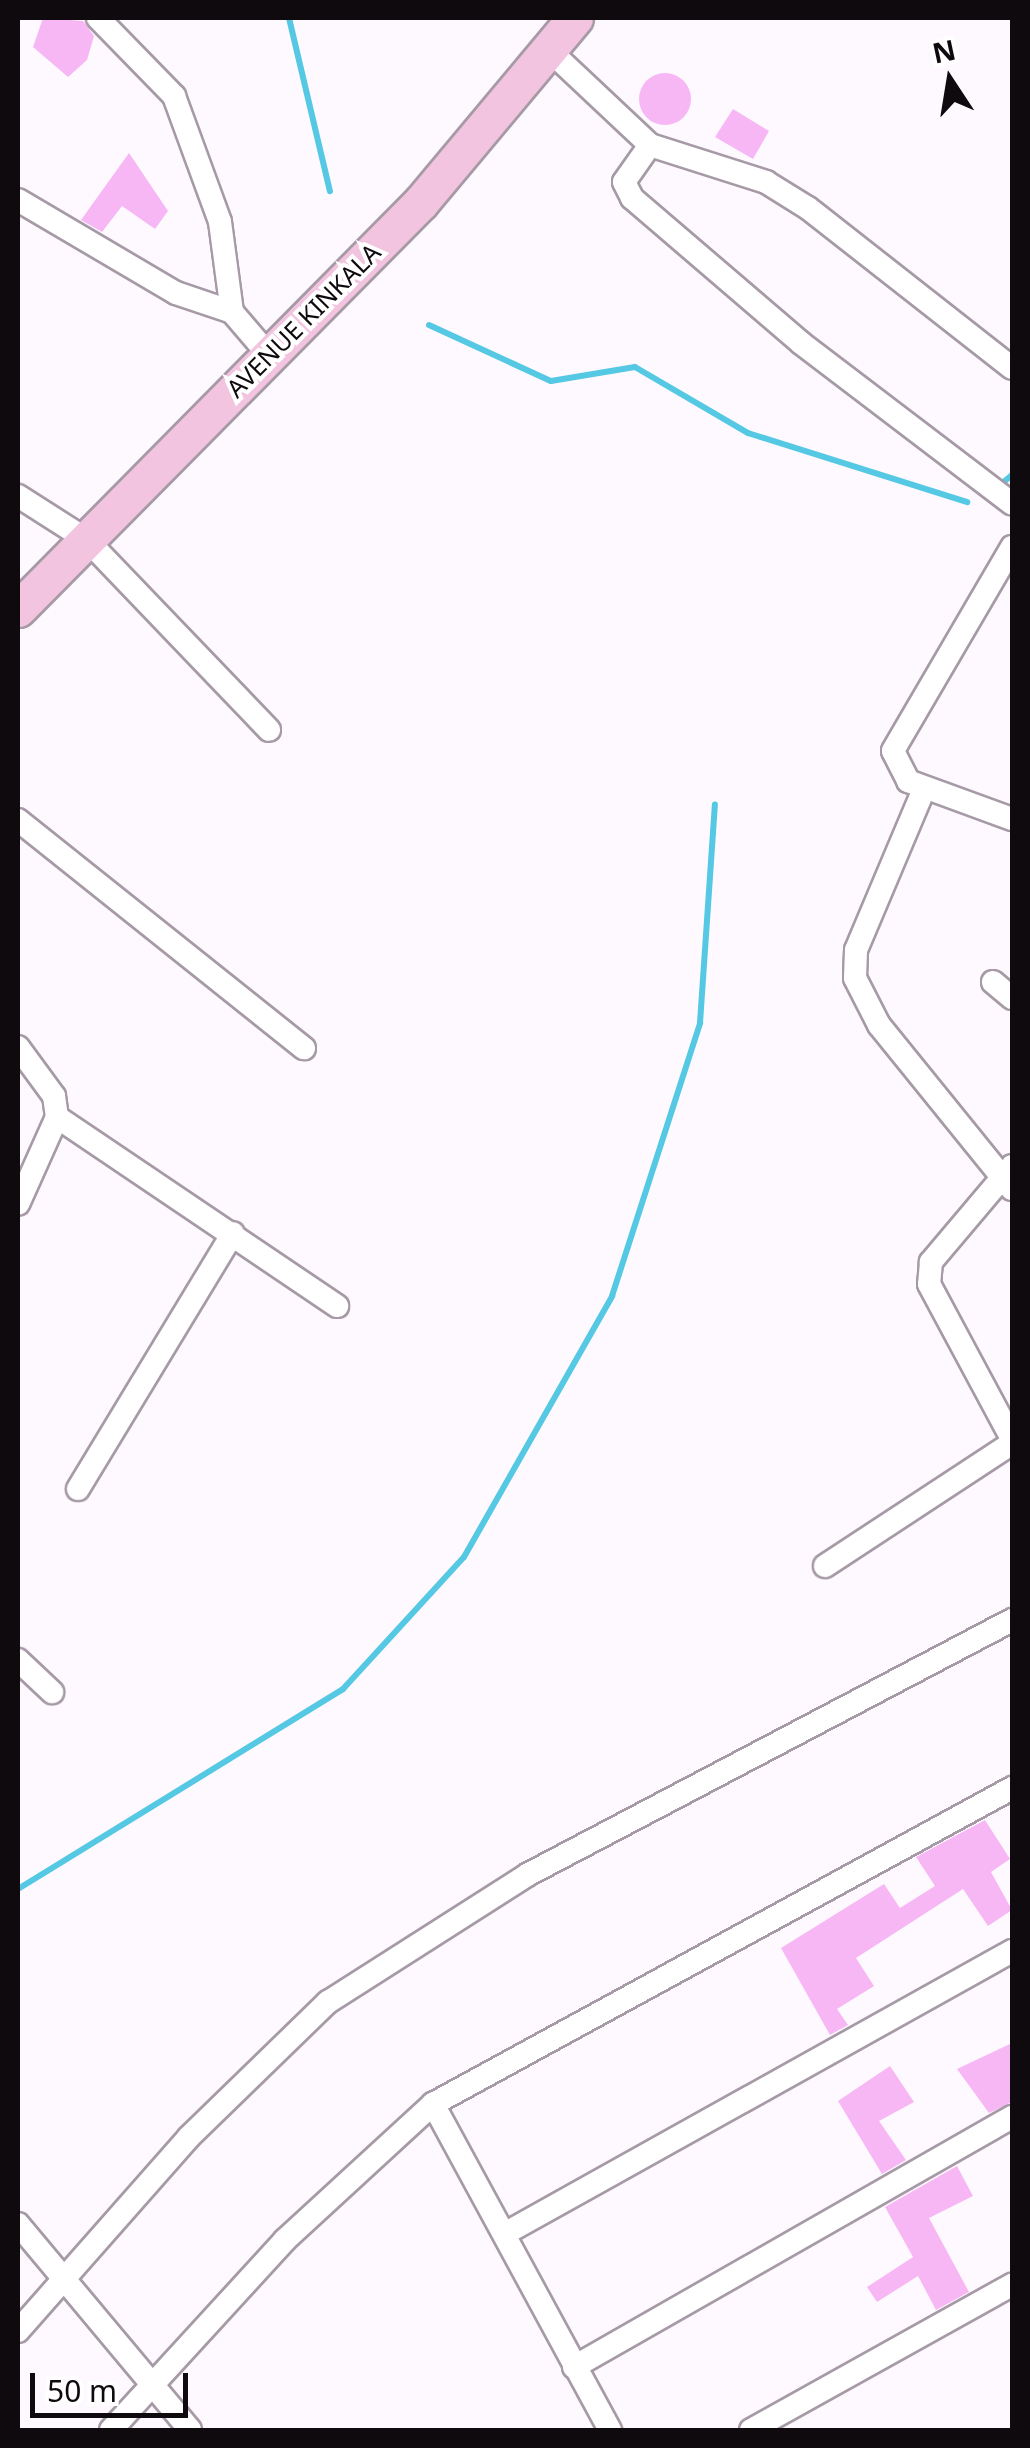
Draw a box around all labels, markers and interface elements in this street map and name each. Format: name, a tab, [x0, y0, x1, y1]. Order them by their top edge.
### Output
north arrow	[900, 30, 1000, 130]
text: N	[929, 30, 959, 72]
street label: AVENUE KINKALA	[220, 237, 386, 403]
scale bar	[35, 2353, 192, 2415]
text: 50 m	[47, 2370, 117, 2411]

